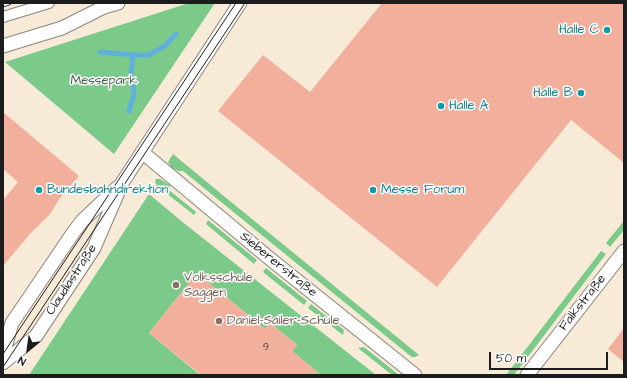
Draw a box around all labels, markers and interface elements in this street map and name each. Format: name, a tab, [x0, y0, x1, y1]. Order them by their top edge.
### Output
place label: Halle C	[559, 22, 599, 38]
marker: Halle C	[602, 25, 612, 35]
park label: Messepark	[71, 73, 137, 89]
place label: Halle B	[533, 85, 573, 101]
marker: Halle B	[576, 88, 586, 98]
place label: Halle A	[449, 98, 488, 114]
marker: Halle A	[436, 101, 446, 111]
place label: Bundesbahndirektion	[47, 182, 168, 198]
place label: Messe Forum	[381, 182, 464, 198]
marker: Bundesbahndirektion	[34, 185, 44, 195]
marker: Messe Forum	[368, 185, 378, 195]
street label: Siebererstraße	[236, 229, 320, 301]
street label: Claudiastraße	[43, 242, 101, 318]
place label: Volksschule Saggen	[184, 270, 253, 301]
street label: Falkstraße	[556, 272, 610, 334]
marker: Volksschule Saggen	[171, 280, 181, 290]
place label: Daniel-Sailer-Schule	[227, 313, 340, 329]
marker: Daniel-Sailer-Schule	[214, 316, 224, 326]
north arrow	[8, 330, 48, 370]
house number: 9	[263, 341, 269, 355]
scale bar	[491, 344, 610, 370]
text: 50 m	[496, 350, 526, 367]
text: N	[15, 353, 29, 369]

